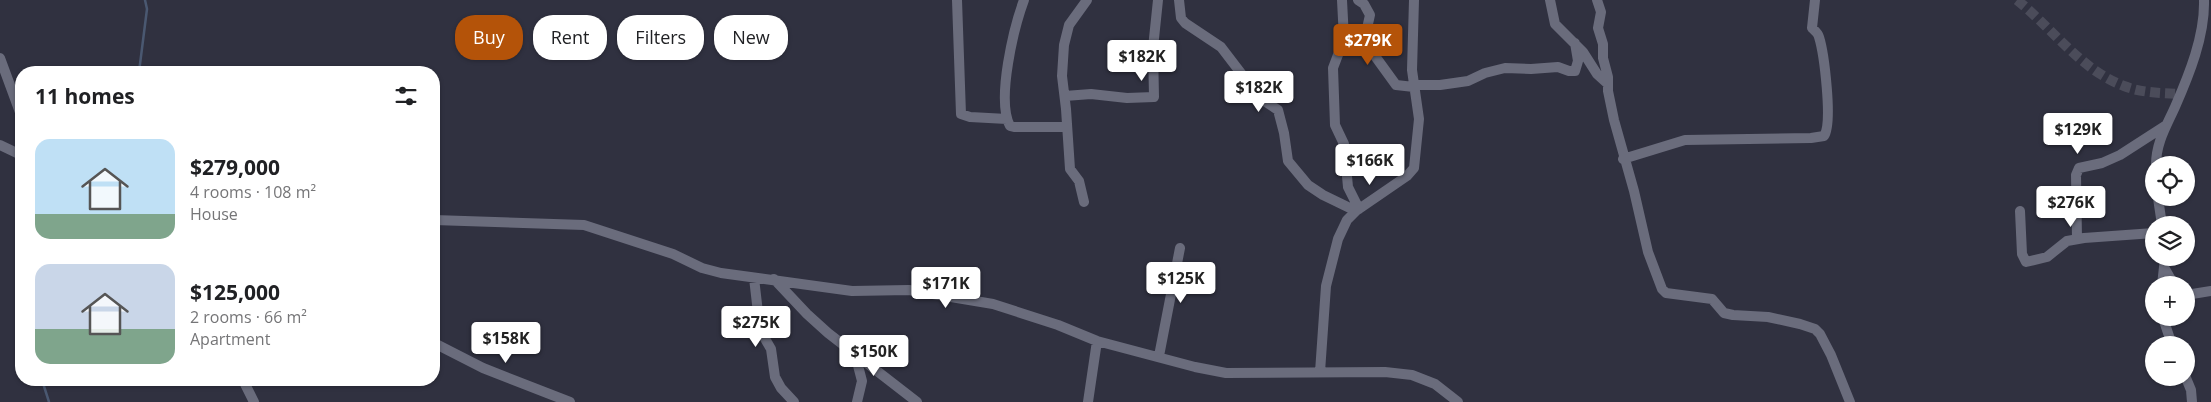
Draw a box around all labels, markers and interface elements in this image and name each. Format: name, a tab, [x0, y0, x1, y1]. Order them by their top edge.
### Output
chip: Buy	[455, 15, 523, 60]
chip: Rent	[533, 15, 607, 60]
chip: Filters	[617, 15, 704, 60]
chip: New	[714, 15, 788, 60]
pin: $279K	[1333, 23, 1403, 66]
text: $279K	[1344, 29, 1392, 51]
pin: $182K	[1107, 39, 1177, 82]
text: $182K	[1118, 45, 1166, 67]
pin: $182K	[1224, 70, 1294, 113]
text: $182K	[1235, 76, 1283, 98]
text: 11 homes	[35, 82, 135, 110]
icon: filters	[392, 82, 420, 110]
pin: $129K	[2043, 112, 2113, 155]
text: $129K	[2054, 118, 2102, 140]
pin: $166K	[1335, 144, 1405, 186]
text: $166K	[1346, 149, 1394, 171]
text: $279,000	[190, 153, 280, 181]
map controls	[2145, 156, 2195, 386]
button: locate	[2145, 156, 2195, 206]
icon: home	[75, 159, 135, 219]
text: 4 rooms · 108 m²	[190, 181, 316, 203]
pin: $276K	[2036, 186, 2106, 228]
text: $276K	[2047, 191, 2095, 213]
text: House	[190, 203, 238, 225]
button: layers	[2145, 216, 2195, 266]
pin: $125K	[1146, 262, 1216, 304]
pin: $171K	[911, 266, 981, 309]
text: $125K	[1157, 267, 1205, 289]
text: $171K	[922, 272, 970, 294]
button: +	[2145, 276, 2195, 326]
text: $125,000	[190, 278, 280, 306]
icon: home	[75, 284, 135, 344]
text: 2 rooms · 66 m²	[190, 306, 307, 328]
pin: $275K	[721, 306, 791, 348]
text: $275K	[732, 311, 780, 333]
pin: $158K	[471, 322, 541, 364]
text: $158K	[482, 327, 530, 349]
text: Apartment	[190, 328, 270, 350]
pin: $150K	[839, 334, 909, 377]
button: −	[2145, 336, 2195, 386]
text: $150K	[850, 340, 898, 362]

